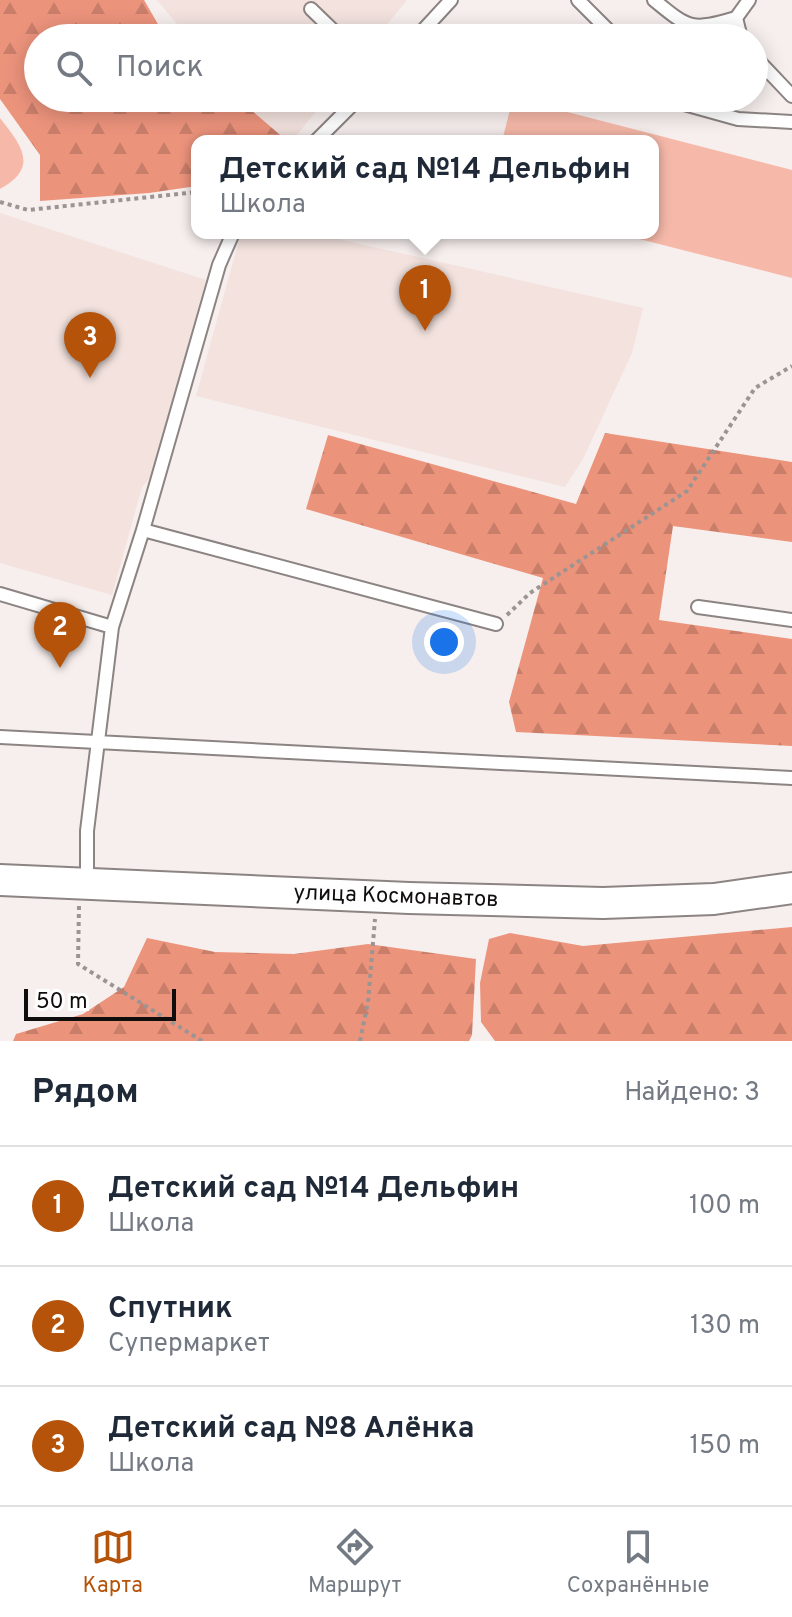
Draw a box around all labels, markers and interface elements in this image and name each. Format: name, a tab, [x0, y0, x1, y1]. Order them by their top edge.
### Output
search box	[24, 24, 768, 112]
icon: search	[52, 46, 96, 90]
text: Поиск	[116, 50, 204, 87]
popup	[191, 135, 659, 239]
text: Детский сад №14 Дельфин	[219, 152, 631, 189]
text: Школа	[219, 189, 306, 222]
pin: 1	[399, 265, 451, 331]
pin: 3	[64, 312, 116, 378]
pin: 2	[34, 602, 86, 668]
your location	[424, 622, 464, 662]
street label: улица Космонавтов	[293, 880, 499, 914]
scale bar	[24, 985, 176, 1021]
text: 50 m	[36, 989, 88, 1016]
text: Рядом	[32, 1072, 139, 1115]
text: Найдено: 3	[624, 1077, 760, 1110]
text: Детский сад №14 Дельфин	[108, 1171, 519, 1208]
text: 1	[53, 1190, 63, 1223]
text: 100 m	[689, 1190, 760, 1223]
text: Школа	[108, 1208, 194, 1241]
text: Спутник	[108, 1291, 233, 1328]
text: 2	[50, 1310, 66, 1343]
text: 130 m	[690, 1310, 760, 1343]
text: Супермаркет	[108, 1328, 270, 1361]
text: Детский сад №8 Алёнка	[108, 1411, 475, 1448]
text: 3	[50, 1430, 66, 1463]
text: 150 m	[689, 1430, 760, 1463]
text: Школа	[108, 1448, 194, 1481]
tab: Карта	[83, 1525, 143, 1600]
tab: Маршрут	[308, 1525, 402, 1600]
tab: Сохранённые	[567, 1525, 709, 1600]

